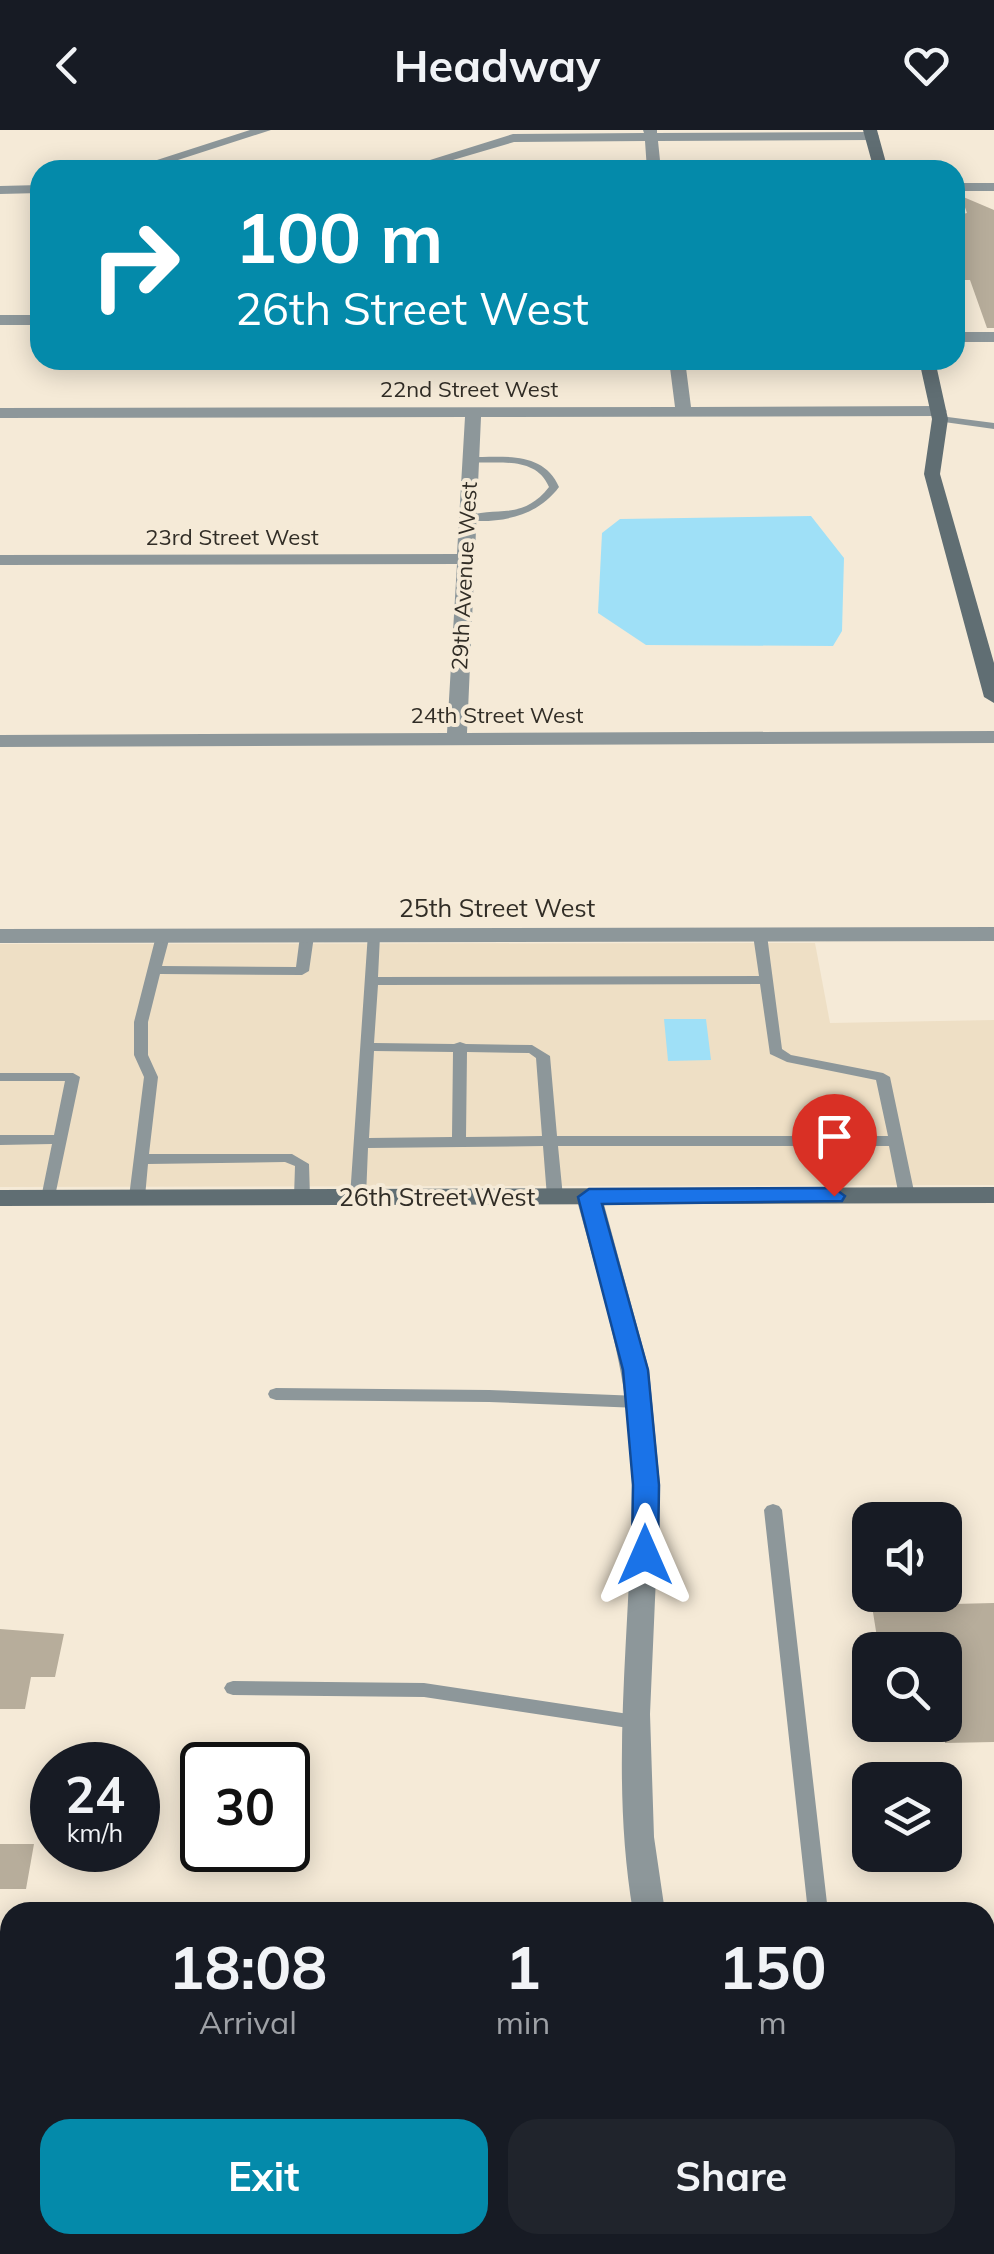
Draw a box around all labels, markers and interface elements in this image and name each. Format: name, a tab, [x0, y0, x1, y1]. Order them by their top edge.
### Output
text: Headway	[394, 37, 600, 93]
icon: back	[40, 38, 95, 93]
icon: heart	[899, 38, 954, 93]
text: 100 m	[235, 193, 443, 281]
icon: right	[70, 200, 200, 330]
text: 26th Street West	[235, 280, 589, 336]
street label: 22nd Street West	[380, 375, 559, 403]
street label: 29th Avenue West	[445, 481, 483, 671]
street label: 23rd Street West	[145, 523, 319, 551]
street label: 24th Street West	[411, 701, 584, 729]
street label: 25th Street West	[399, 892, 596, 923]
pin	[792, 1094, 877, 1197]
icon: arrive	[807, 1109, 862, 1164]
street label: 26th Street West	[339, 1181, 536, 1212]
map controls	[852, 1502, 962, 1872]
button: sound	[852, 1502, 962, 1612]
position arrow	[593, 1503, 697, 1607]
button: search	[852, 1632, 962, 1742]
speed limit sign: 30	[180, 1742, 310, 1872]
button: layers	[852, 1762, 962, 1872]
text: 24	[65, 1763, 125, 1826]
text: km/h	[67, 1817, 123, 1848]
text: 18:08	[168, 1929, 327, 2004]
text: 1	[505, 1929, 541, 2004]
text: 150	[719, 1929, 827, 2004]
text: Arrival	[199, 2002, 297, 2042]
text: min	[496, 2002, 550, 2042]
text: m	[759, 2002, 787, 2042]
button: Exit	[40, 2119, 488, 2234]
button: Share	[508, 2119, 955, 2234]

